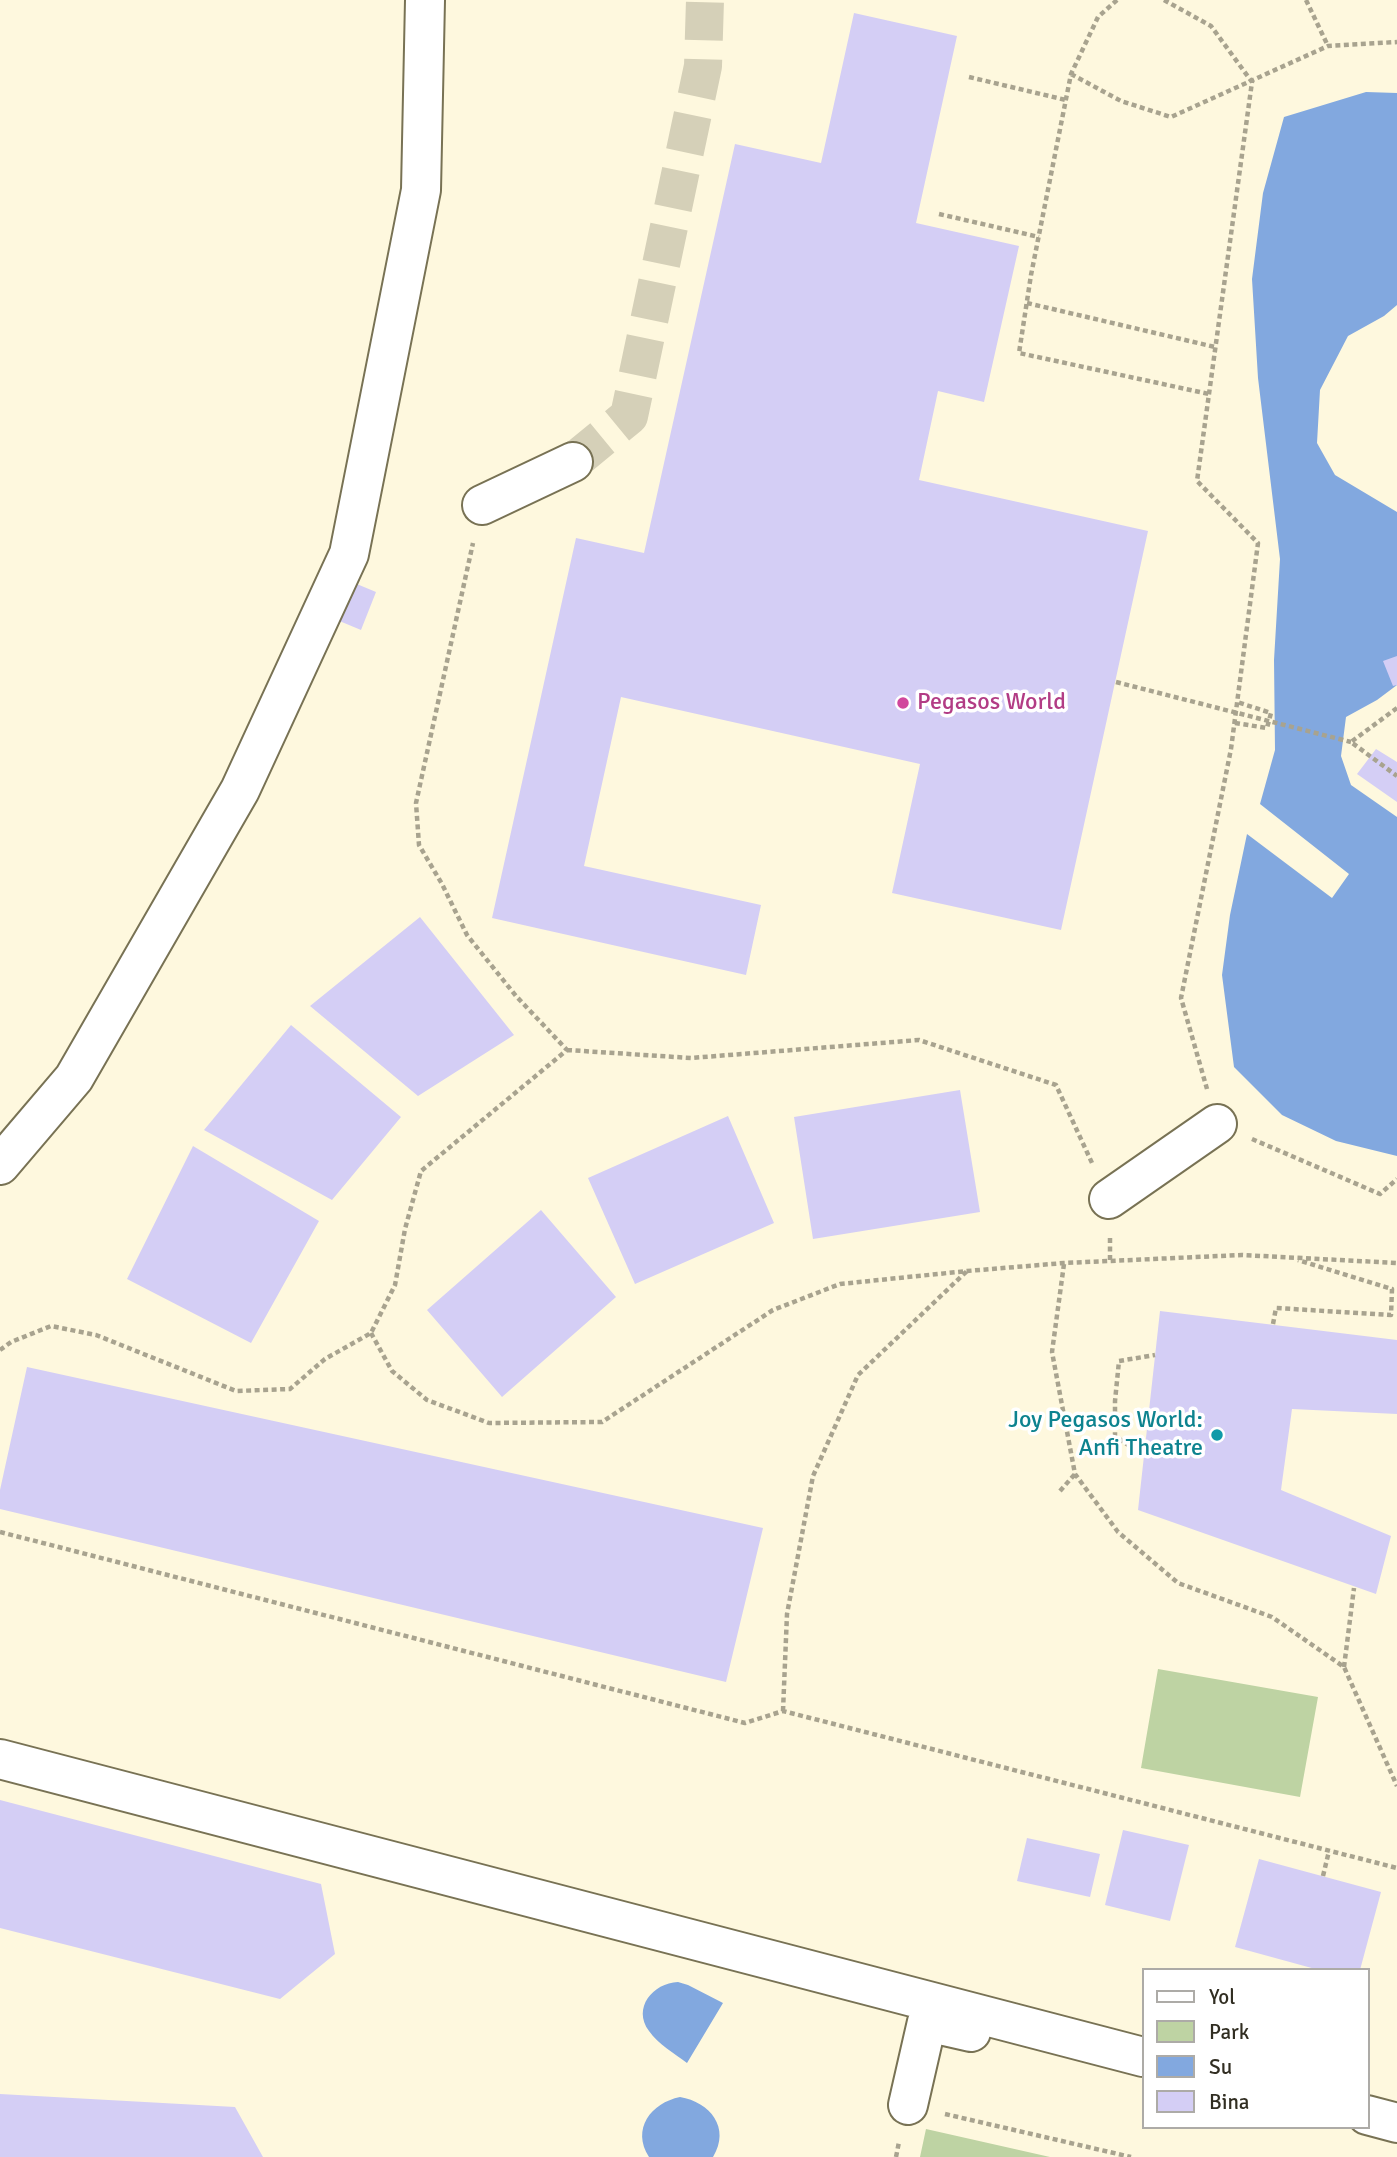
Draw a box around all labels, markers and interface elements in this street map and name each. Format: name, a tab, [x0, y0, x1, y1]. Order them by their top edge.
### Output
place label: Pegasos World	[917, 689, 1066, 717]
marker: Pegasos World	[895, 695, 911, 711]
place label: Joy Pegasos World: Anfi Theatre	[1008, 1407, 1203, 1463]
marker: Joy Pegasos World: Anfi Theatre	[1209, 1427, 1225, 1443]
legend	[1142, 1968, 1369, 2129]
text: Yol	[1209, 1984, 1235, 2010]
text: Park	[1209, 2019, 1249, 2045]
text: Su	[1209, 2054, 1232, 2080]
text: Bina	[1209, 2089, 1250, 2115]

